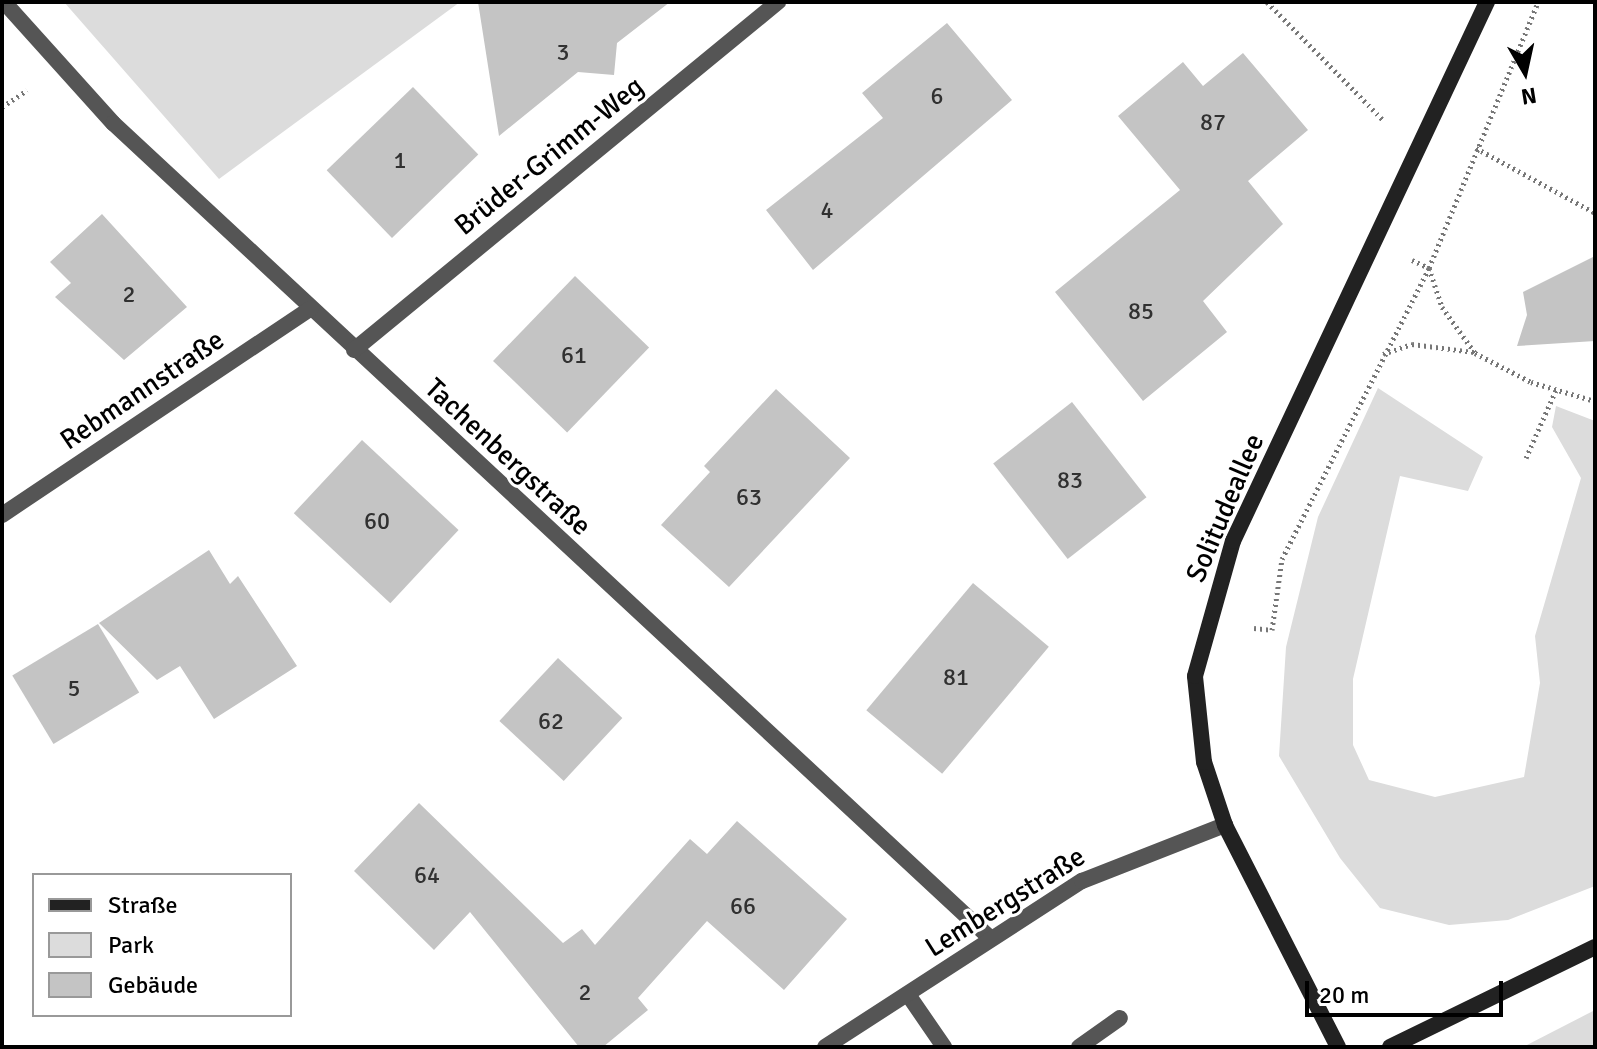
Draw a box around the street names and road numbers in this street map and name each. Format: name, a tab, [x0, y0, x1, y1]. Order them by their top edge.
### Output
street label: Brüder-Grimm-Weg	[448, 69, 650, 243]
street label: Rebmannstraße	[54, 323, 230, 457]
street label: Tachenbergstraße	[418, 371, 598, 543]
street label: Solitudeallee	[1179, 429, 1271, 587]
street label: Lembergstraße	[919, 840, 1091, 964]

